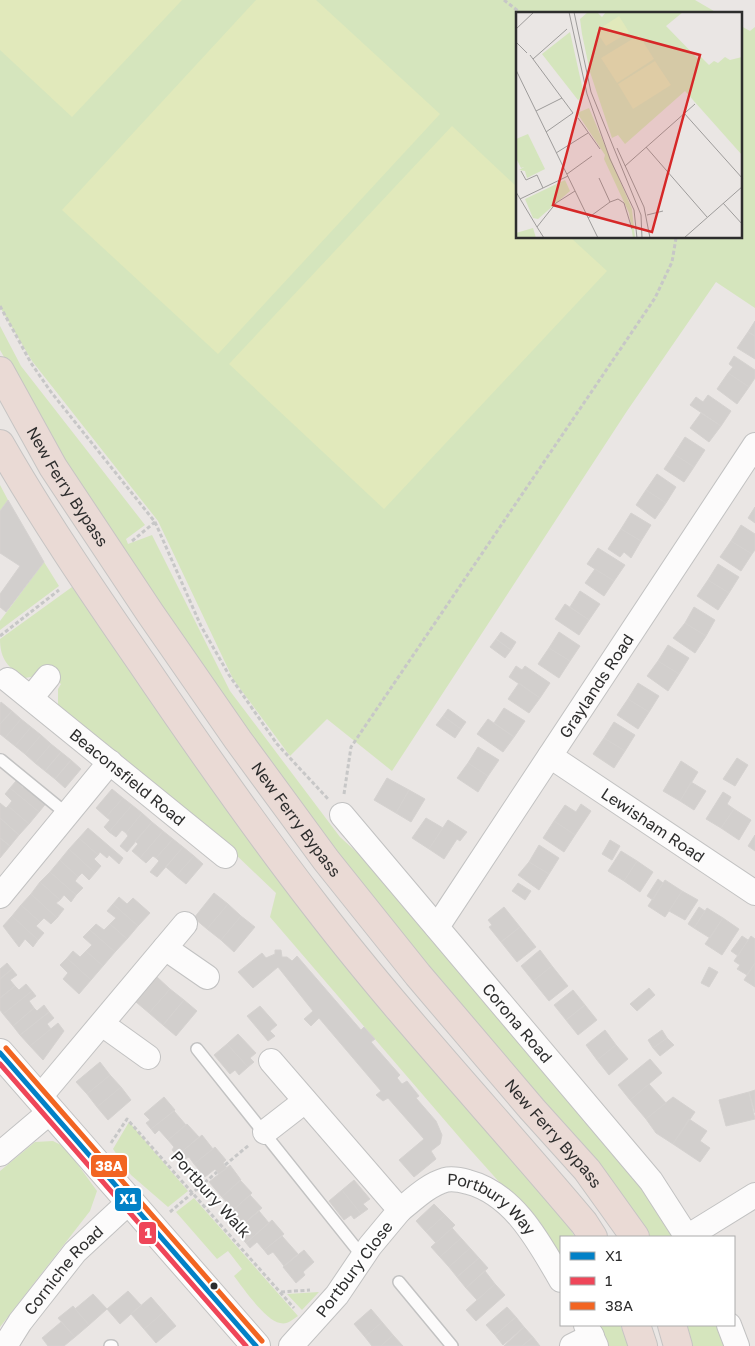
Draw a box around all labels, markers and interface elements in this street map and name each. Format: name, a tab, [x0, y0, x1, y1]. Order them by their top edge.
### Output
inset map	[516, 12, 742, 239]
street label: New Ferry Bypass	[23, 423, 113, 550]
street label: Graylands Road	[555, 630, 638, 742]
street label: Beaconsfield Road	[66, 724, 190, 830]
street label: New Ferry Bypass	[247, 758, 346, 881]
street label: Lewisham Road	[598, 783, 709, 867]
street label: Corona Road	[478, 979, 557, 1067]
street label: New Ferry Bypass	[501, 1075, 607, 1192]
street label: Portbury Walk	[167, 1146, 255, 1242]
line badge: 38A	[90, 1154, 128, 1178]
text: 38A	[95, 1157, 123, 1174]
street label: Portbury Way	[447, 1169, 540, 1239]
line badge: X1	[114, 1187, 142, 1212]
text: X1	[119, 1190, 137, 1207]
street label: Portbury Close	[311, 1217, 397, 1321]
street label: Corniche Road	[19, 1221, 107, 1319]
line badge: 1	[138, 1221, 157, 1245]
text: 1	[144, 1224, 152, 1241]
legend	[560, 1236, 735, 1326]
text: X1	[605, 1246, 622, 1264]
text: 1	[605, 1271, 612, 1289]
unlabelled marker	[209, 1281, 219, 1291]
text: 38A	[605, 1296, 633, 1314]

